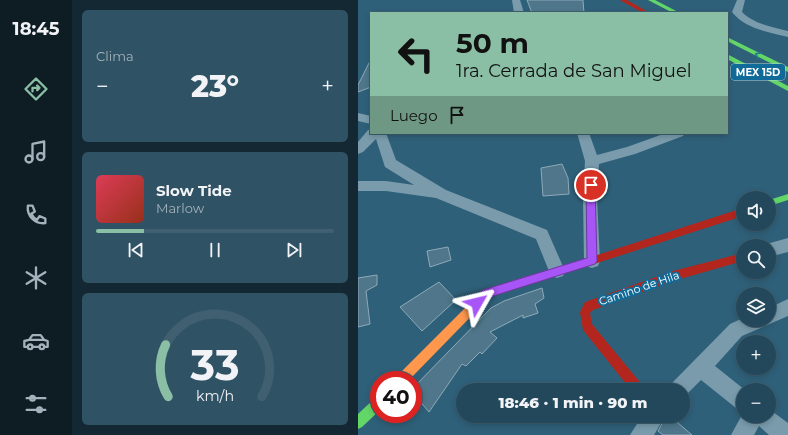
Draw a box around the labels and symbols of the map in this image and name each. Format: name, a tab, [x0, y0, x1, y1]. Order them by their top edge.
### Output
one-way arrow	[754, 52, 762, 60]
road number: MEX 15D	[731, 64, 785, 80]
pin	[574, 168, 608, 202]
street label: Camino de Hila	[597, 268, 681, 308]
position arrow	[456, 282, 498, 324]
speed limit sign: 40	[370, 371, 422, 423]

